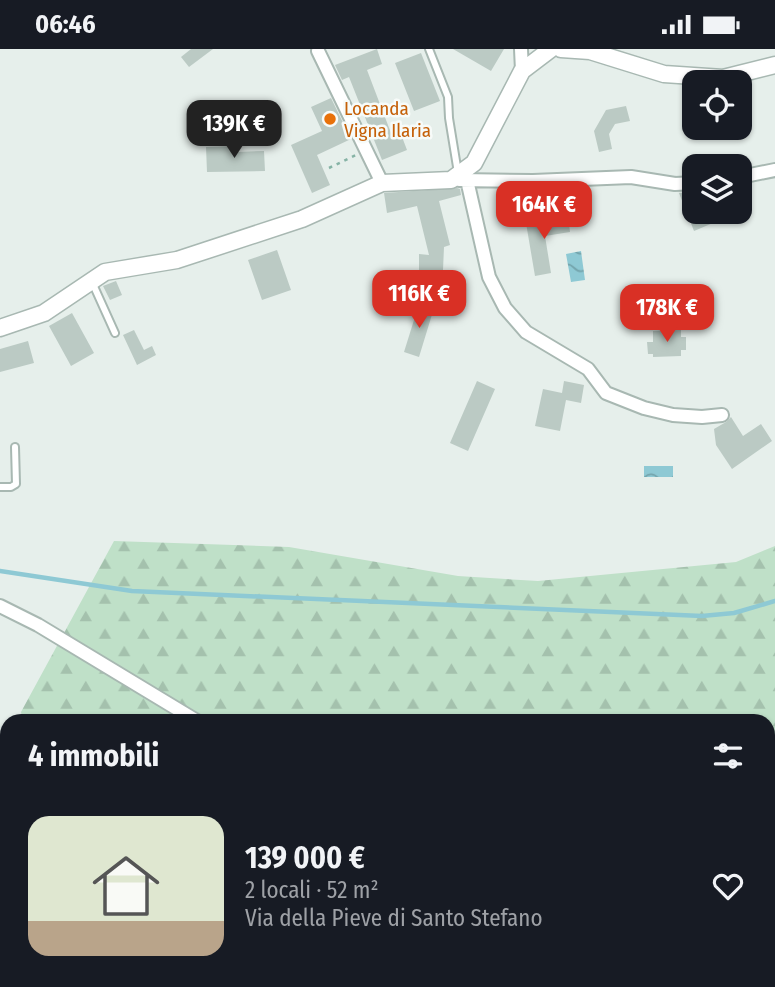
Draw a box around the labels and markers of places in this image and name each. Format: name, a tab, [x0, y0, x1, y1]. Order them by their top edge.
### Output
place label: Locanda Vigna Ilaria	[344, 97, 431, 142]
pin: 139K €	[177, 101, 291, 160]
marker: Locanda Vigna Ilaria	[322, 111, 338, 127]
pin: 164K €	[487, 181, 601, 241]
pin: 116K €	[362, 271, 476, 330]
pin: 178K €	[610, 285, 724, 344]

